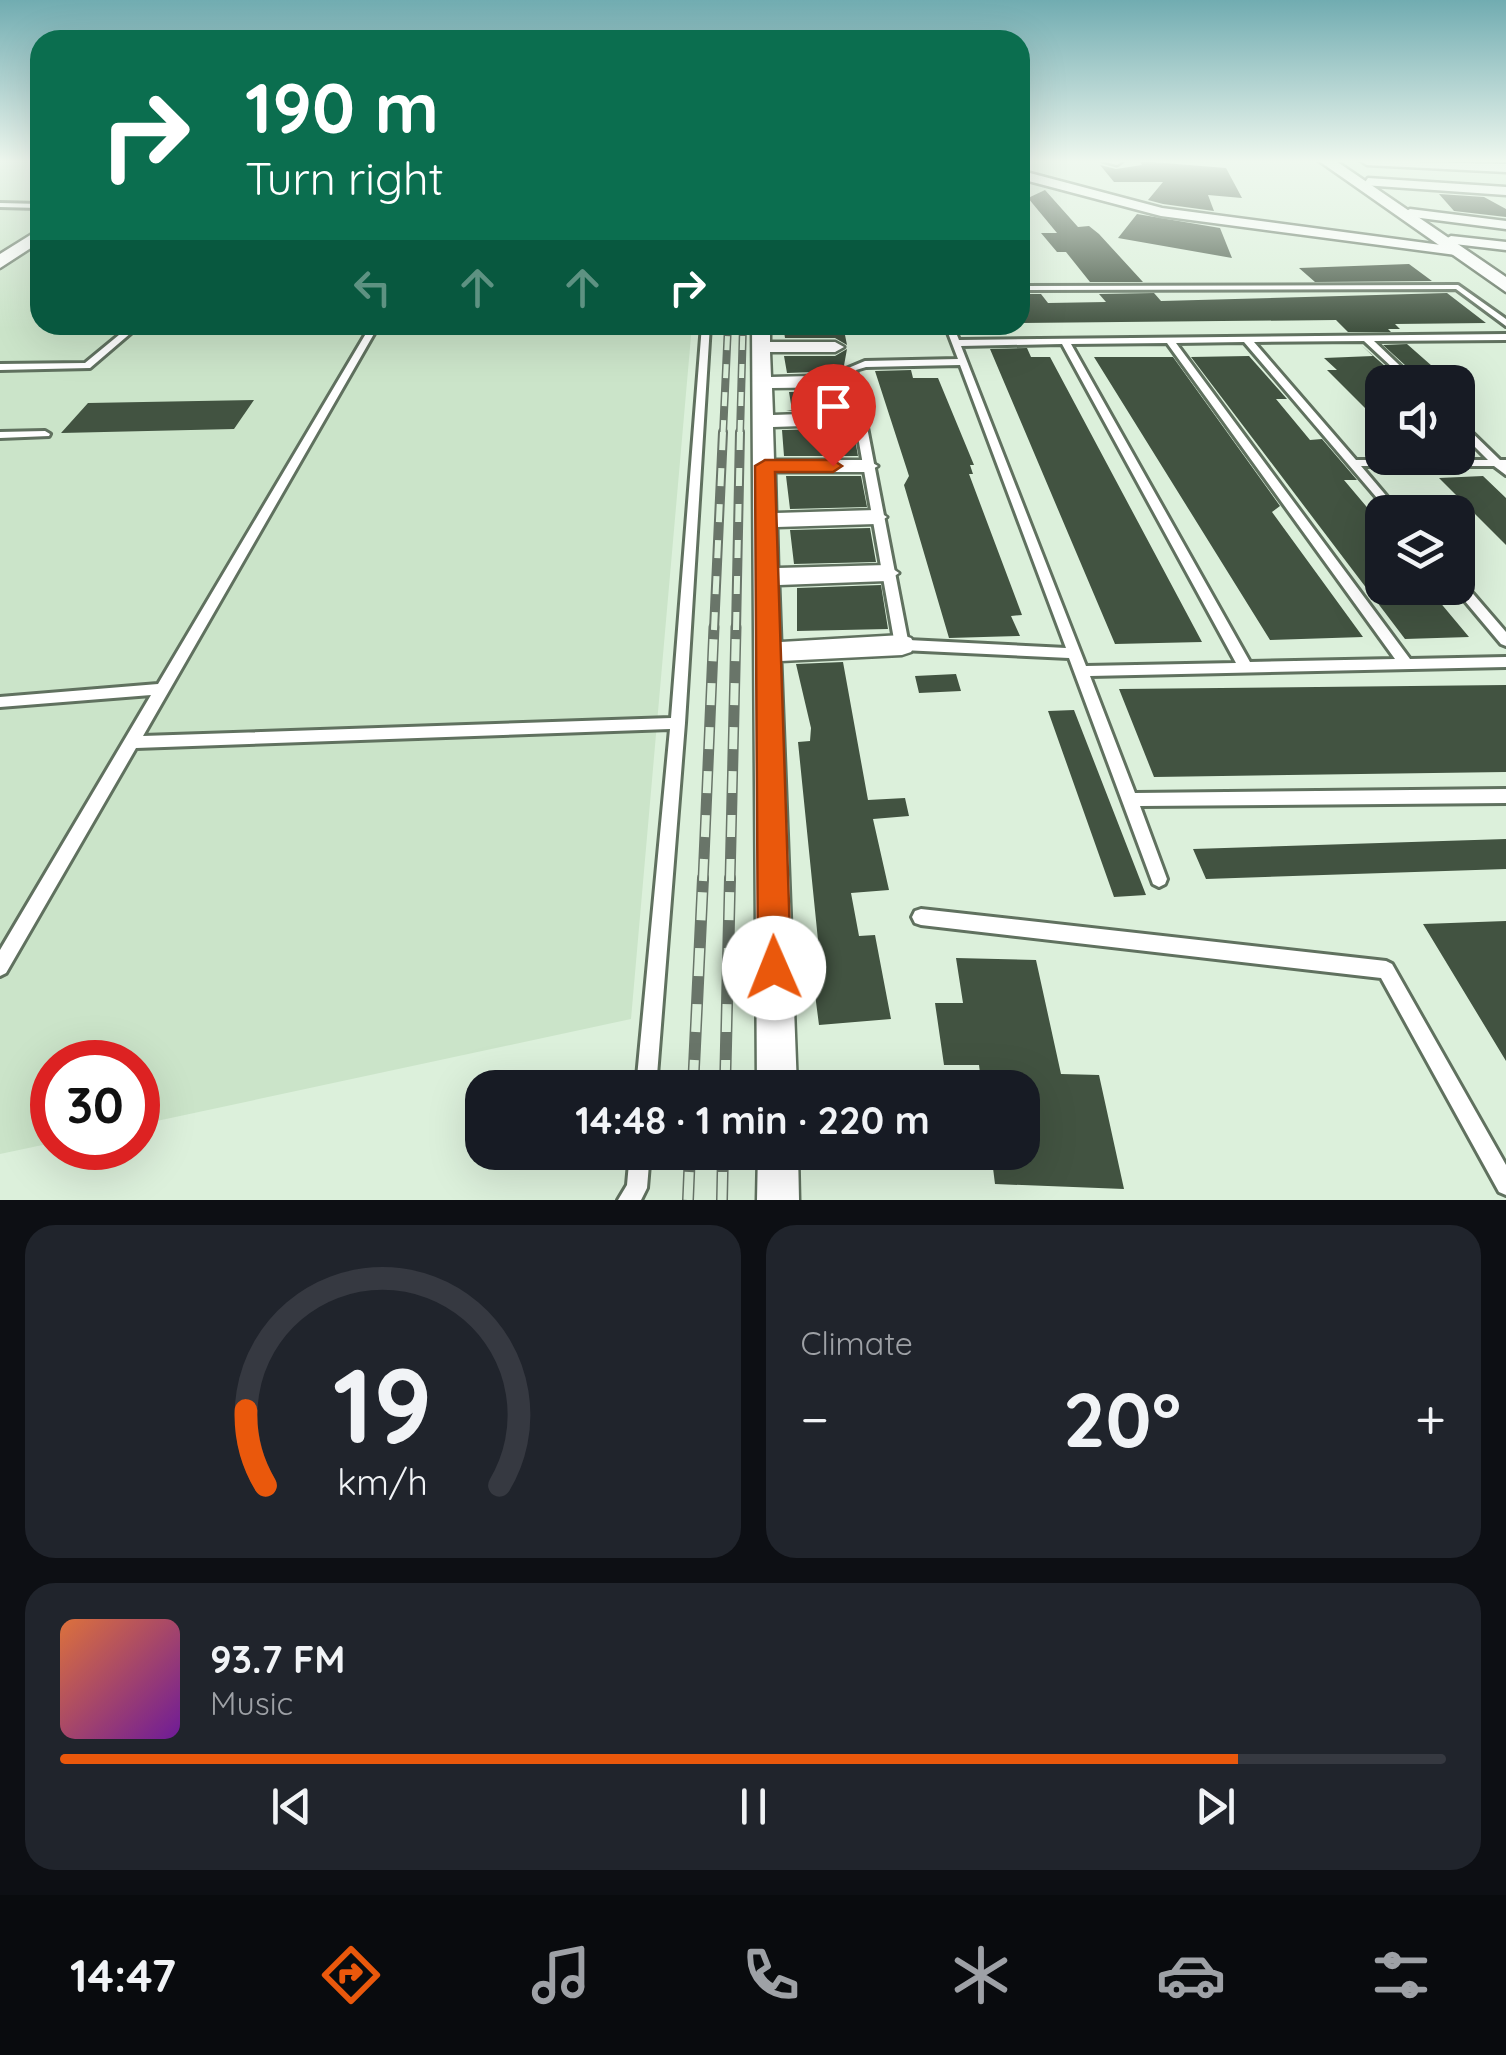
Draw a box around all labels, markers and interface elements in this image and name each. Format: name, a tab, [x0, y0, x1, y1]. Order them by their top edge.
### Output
text: 190 m	[245, 63, 439, 151]
icon: right	[80, 70, 210, 200]
text: Turn right	[245, 150, 444, 206]
icon: left	[345, 260, 400, 315]
icon: ahead	[450, 260, 505, 315]
icon: ahead	[555, 260, 610, 315]
icon: right	[660, 260, 715, 315]
pin	[791, 364, 876, 467]
map controls	[1365, 365, 1475, 605]
button: sound	[1365, 365, 1475, 475]
icon: arrive	[806, 379, 861, 434]
button: layers	[1365, 495, 1475, 605]
position arrow	[722, 916, 826, 1020]
speed limit sign: 30	[30, 1040, 160, 1170]
text: 14:48 · 1 min · 220 m	[575, 1096, 930, 1144]
text: Climate	[801, 1323, 913, 1363]
text: 19	[333, 1339, 433, 1469]
text: 20°	[1063, 1372, 1181, 1466]
text: −	[801, 1384, 829, 1453]
text: +	[1415, 1384, 1446, 1453]
text: km/h	[337, 1459, 428, 1504]
text: 93.7 FM	[210, 1635, 345, 1683]
text: Music	[210, 1683, 293, 1723]
icon: previous	[264, 1779, 319, 1834]
icon: pause	[726, 1779, 781, 1834]
icon: next	[1188, 1779, 1243, 1834]
icon: directions	[316, 1940, 386, 2010]
icon: music	[526, 1940, 596, 2010]
icon: phone	[736, 1940, 806, 2010]
icon: climate	[946, 1940, 1016, 2010]
icon: car	[1156, 1940, 1226, 2010]
icon: filters	[1366, 1940, 1436, 2010]
text: 14:47	[70, 1947, 176, 2003]

